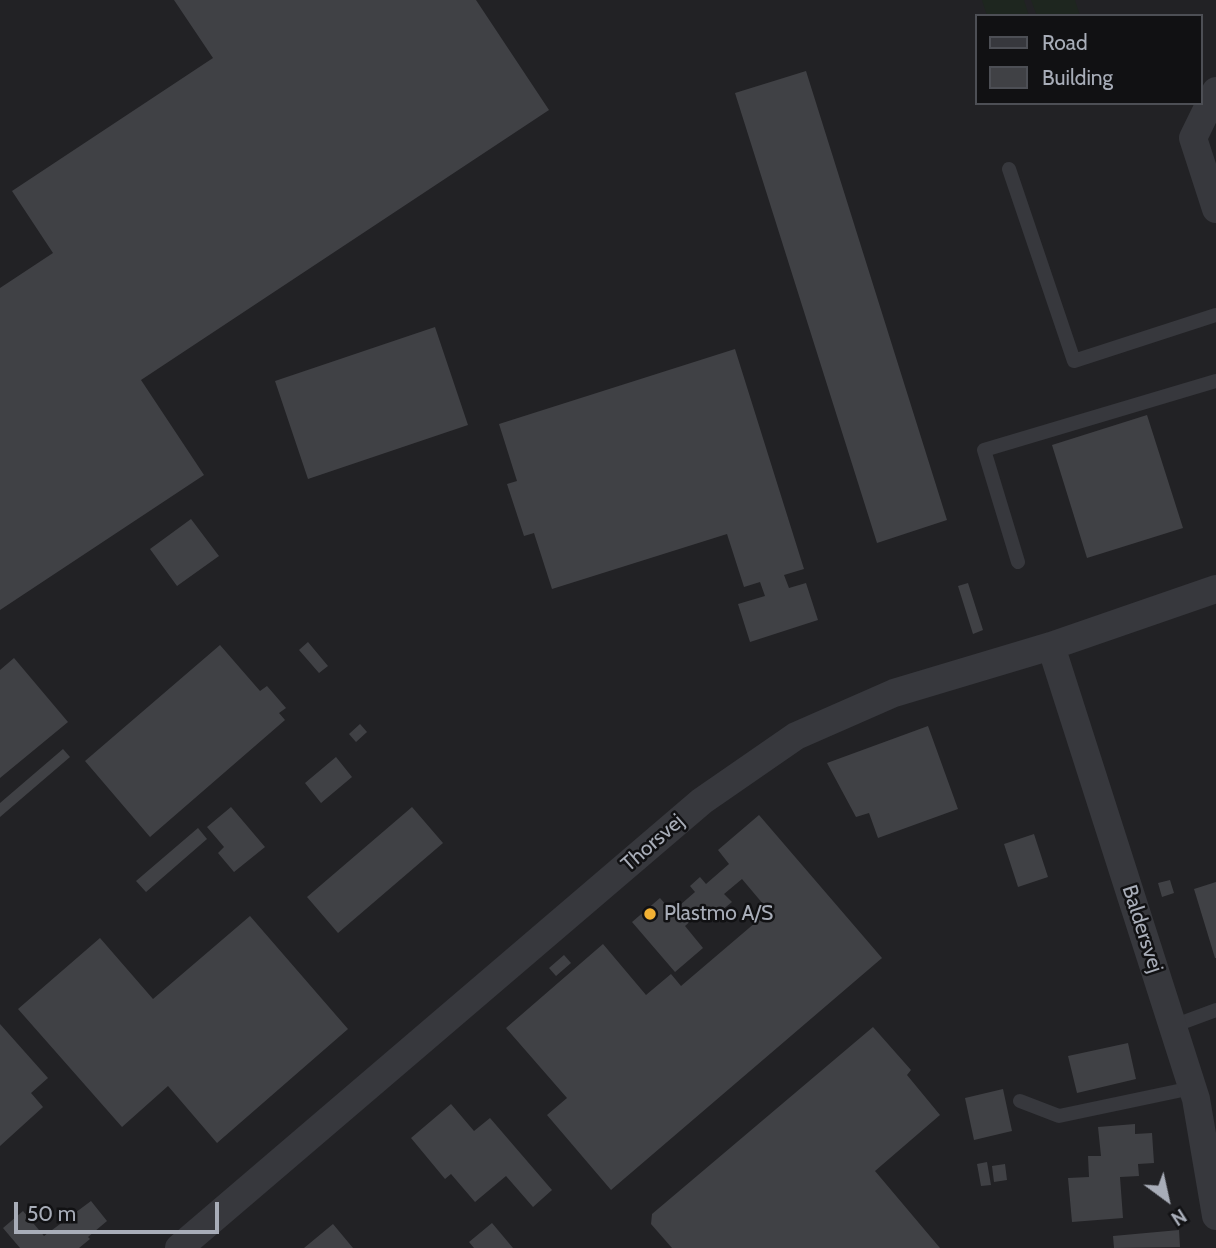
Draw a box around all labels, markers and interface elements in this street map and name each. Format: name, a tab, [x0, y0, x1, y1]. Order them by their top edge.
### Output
legend	[974, 14, 1202, 105]
text: Road	[1042, 30, 1088, 55]
text: Building	[1042, 65, 1113, 90]
street label: Thorsvej	[617, 809, 689, 877]
street label: Baldersvej	[1116, 882, 1168, 976]
place label: Plastmo A/S	[664, 901, 773, 927]
marker: Plastmo A/S	[642, 906, 658, 922]
north arrow	[1132, 1164, 1202, 1234]
scale bar	[18, 1188, 222, 1232]
text: 50 m	[27, 1201, 76, 1226]
text: N	[1167, 1204, 1191, 1230]

